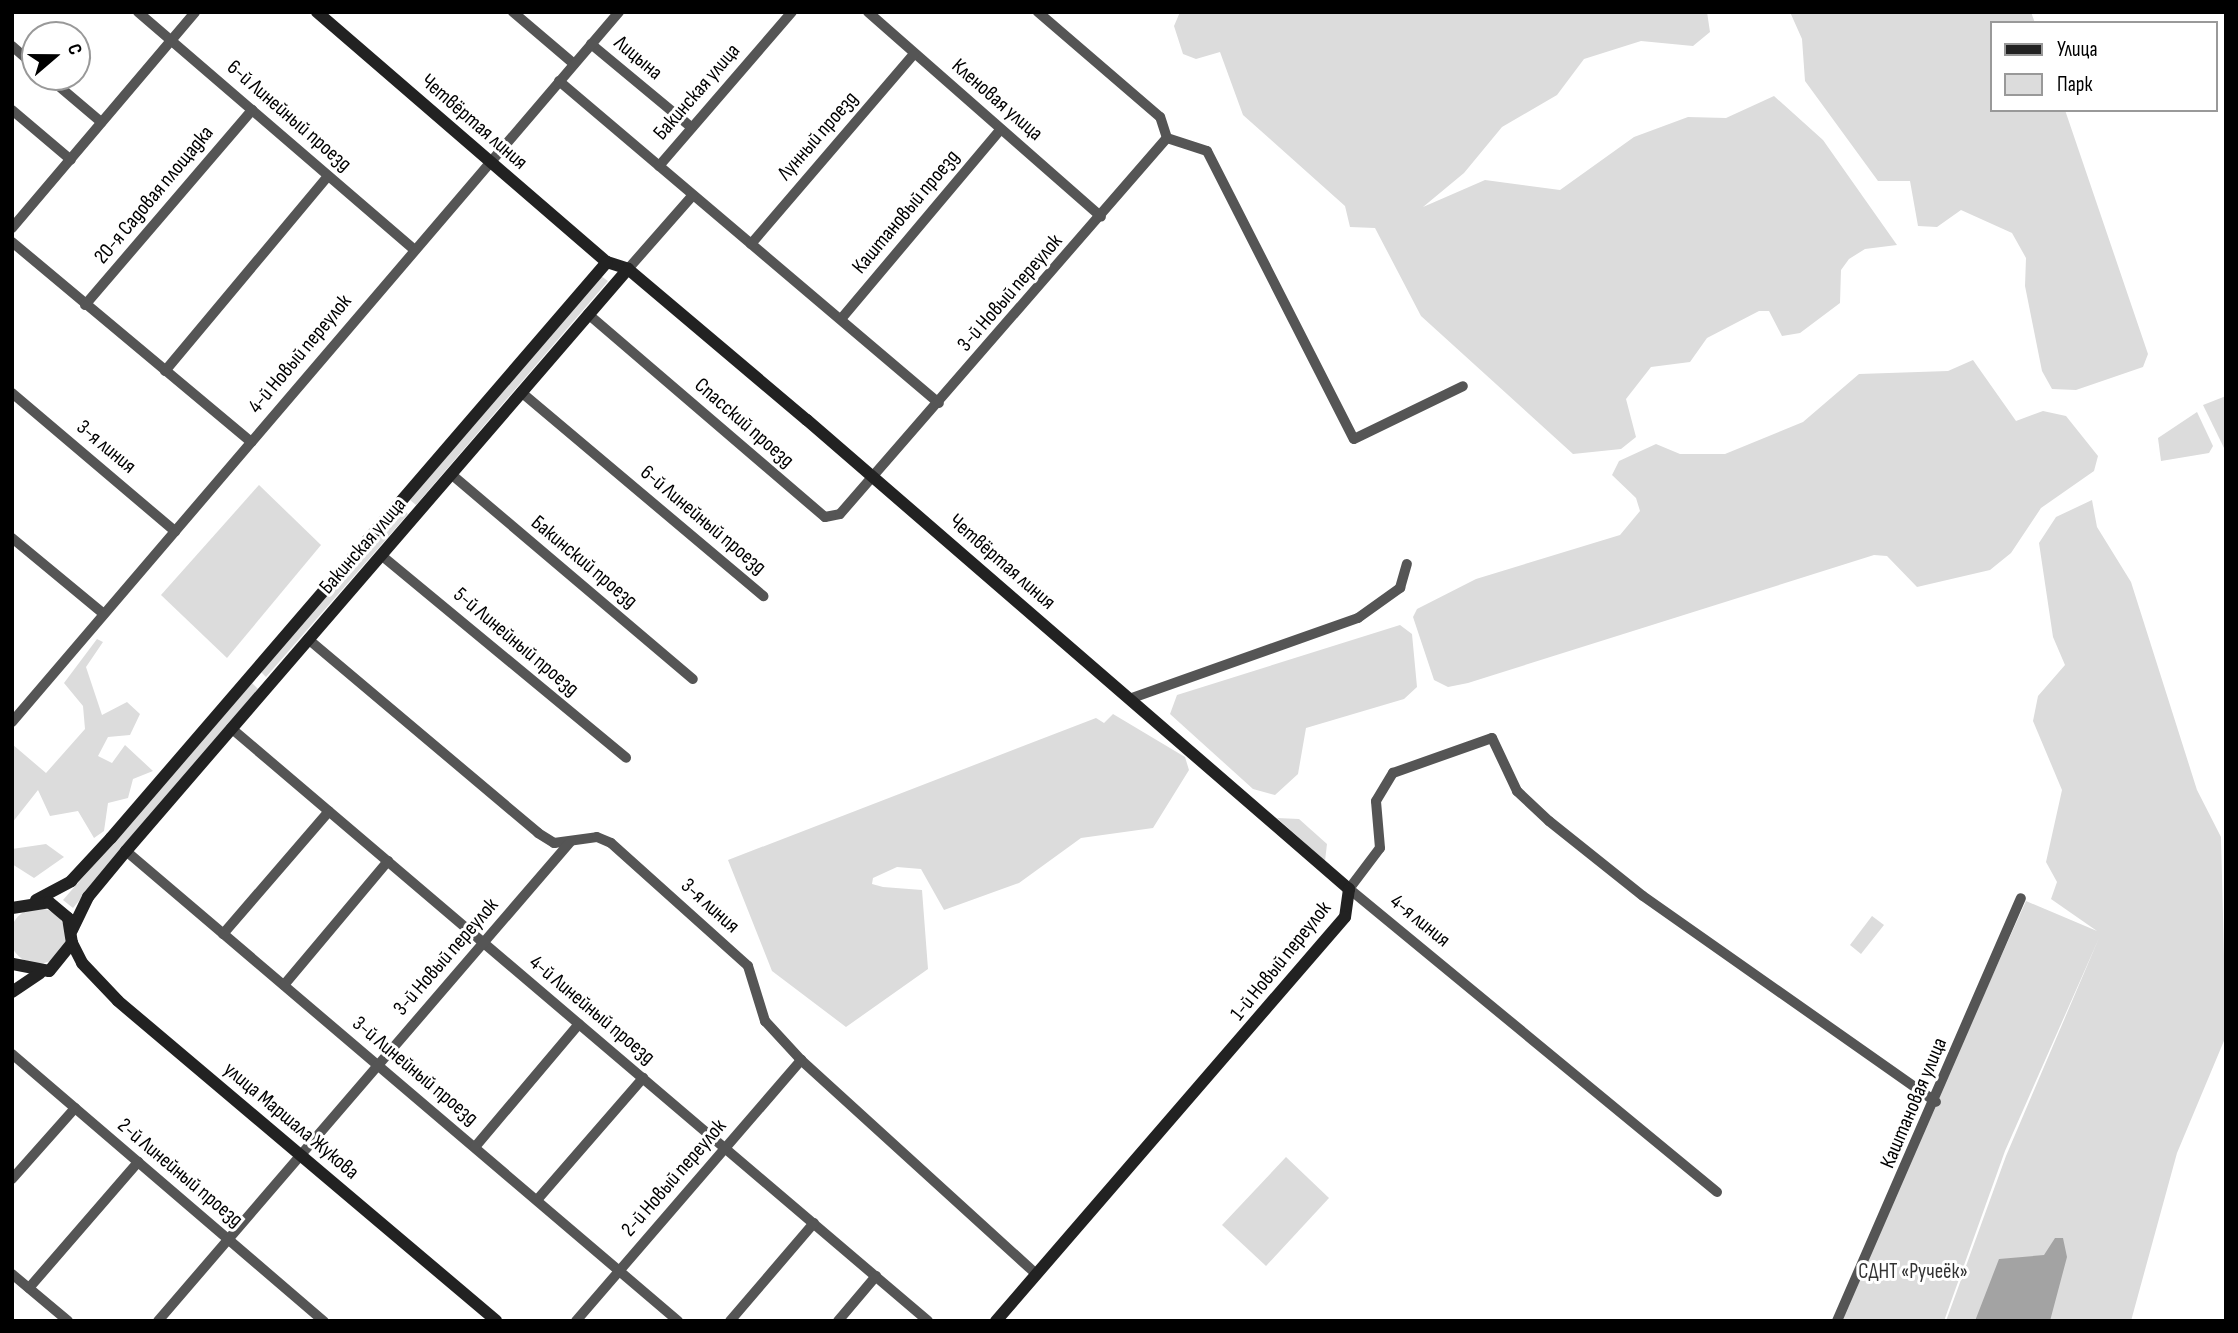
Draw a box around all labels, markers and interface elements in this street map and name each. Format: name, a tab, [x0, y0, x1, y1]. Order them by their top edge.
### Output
north arrow	[21, 21, 91, 91]
legend	[1990, 21, 2217, 112]
street label: Лицына	[609, 31, 667, 85]
text: Улица	[2057, 37, 2098, 62]
street label: Бакинская улица	[648, 39, 746, 145]
text: С	[62, 41, 87, 58]
street label: Кленовая улица	[946, 54, 1048, 146]
street label: 6-й Линейный проезд	[222, 55, 356, 177]
street label: Четвёртая линия	[416, 69, 532, 175]
text: Парк	[2057, 72, 2092, 97]
street label: Лунный проезд	[773, 86, 863, 186]
street label: 20-я Садовая площадка	[89, 121, 219, 269]
street label: Каштановый проезд	[847, 145, 965, 279]
street label: 3-й Новый переулок	[952, 229, 1068, 357]
street label: 4-й Новый переулок	[243, 289, 357, 419]
street label: Спасский проезд	[689, 373, 799, 473]
street label: 3-я линия	[71, 415, 141, 479]
street label: 6-й Линейный проезд	[635, 460, 771, 580]
street label: Бакинская улица	[314, 493, 412, 599]
street label: Четвёртая линия	[944, 509, 1060, 615]
street label: Бакинский проезд	[526, 510, 642, 614]
street label: 5-й Линейный проезд	[448, 582, 584, 702]
street label: 3-я линия	[676, 873, 744, 939]
street label: 4-я линия	[1385, 889, 1455, 953]
street label: 3-й Новый переулок	[388, 893, 504, 1021]
street label: 1-й Новый переулок	[1225, 896, 1337, 1026]
street label: 4-й Линейный проезд	[524, 950, 660, 1070]
street label: 3-й Линейный проезд	[347, 1011, 483, 1131]
street label: Каштановая улица	[1875, 1034, 1953, 1172]
street label: улица Маршала Жукова	[218, 1057, 364, 1185]
street label: 2-й Линейный проезд	[112, 1113, 248, 1233]
street label: 2-й Новый переулок	[616, 1114, 732, 1242]
park label: СДНТ «Ручеёк»	[1858, 1259, 1968, 1285]

